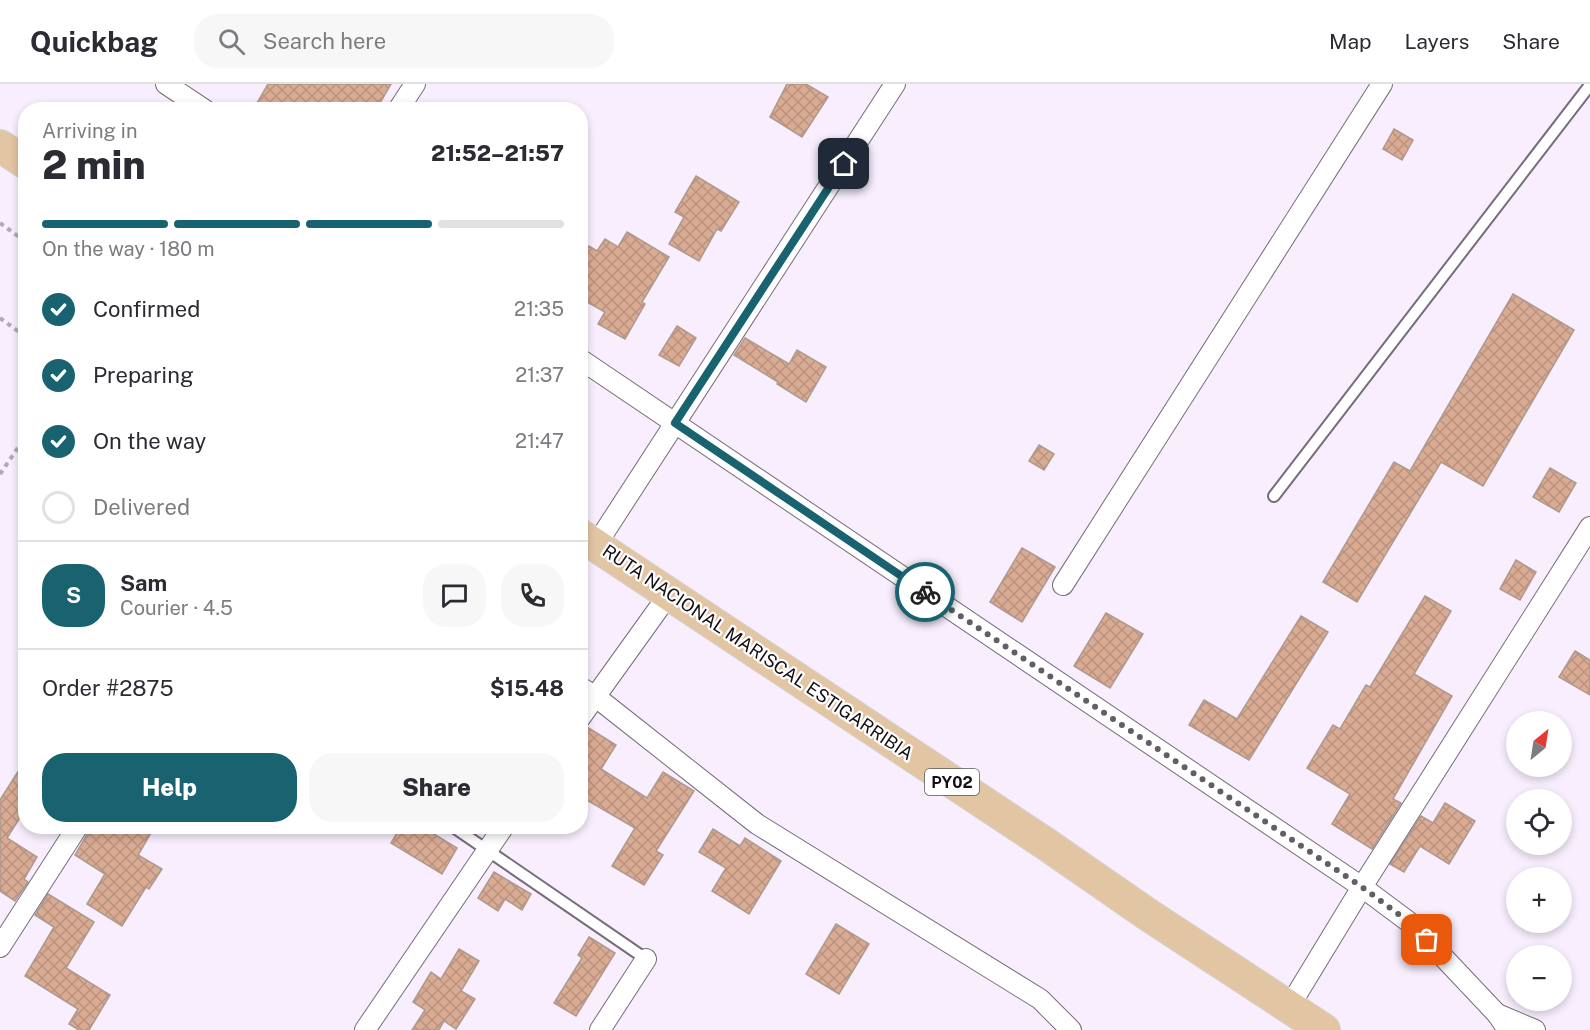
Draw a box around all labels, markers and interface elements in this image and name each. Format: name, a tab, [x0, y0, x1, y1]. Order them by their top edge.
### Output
search box	[194, 14, 614, 68]
text: Quickbag	[30, 25, 158, 58]
icon: search	[215, 25, 248, 58]
text: Search here	[263, 28, 386, 54]
text: Map	[1329, 29, 1372, 54]
text: Layers	[1405, 29, 1469, 54]
text: Share	[1502, 29, 1560, 54]
text: Arriving in	[42, 119, 137, 143]
pin	[818, 138, 869, 189]
text: 21:52–21:57	[431, 140, 564, 166]
text: 2 min	[42, 142, 146, 188]
icon: home	[827, 147, 860, 180]
text: On the way · 180 m	[42, 237, 214, 261]
icon: check	[42, 293, 75, 326]
text: Confirmed	[93, 296, 200, 322]
text: 21:35	[514, 297, 564, 321]
icon: check	[42, 359, 75, 392]
text: Preparing	[93, 362, 194, 388]
text: 21:37	[515, 363, 564, 387]
icon: check	[42, 425, 75, 458]
text: On the way	[93, 428, 206, 454]
text: 21:47	[515, 429, 564, 453]
text: Delivered	[93, 494, 190, 520]
street label: RUTA NACIONAL MARISCAL ESTIGARRIBIA	[599, 540, 917, 764]
courier	[895, 562, 955, 622]
button: chat	[423, 564, 486, 627]
button: phone	[501, 564, 564, 627]
text: Sam	[120, 570, 167, 596]
icon: bike	[909, 576, 942, 609]
text: S	[66, 582, 81, 608]
text: Courier · 4.5	[120, 596, 233, 620]
text: Order #2875	[42, 675, 173, 701]
text: $15.48	[490, 675, 564, 701]
north arrow	[1506, 711, 1572, 777]
map controls	[1506, 711, 1572, 1011]
button: Help	[42, 753, 297, 822]
button: Share	[309, 753, 564, 822]
road number: PY02	[925, 769, 979, 795]
button: locate	[1506, 789, 1572, 855]
button: +	[1506, 867, 1572, 933]
pin	[1401, 914, 1452, 965]
icon: bag	[1410, 923, 1443, 956]
button: −	[1506, 945, 1572, 1011]

